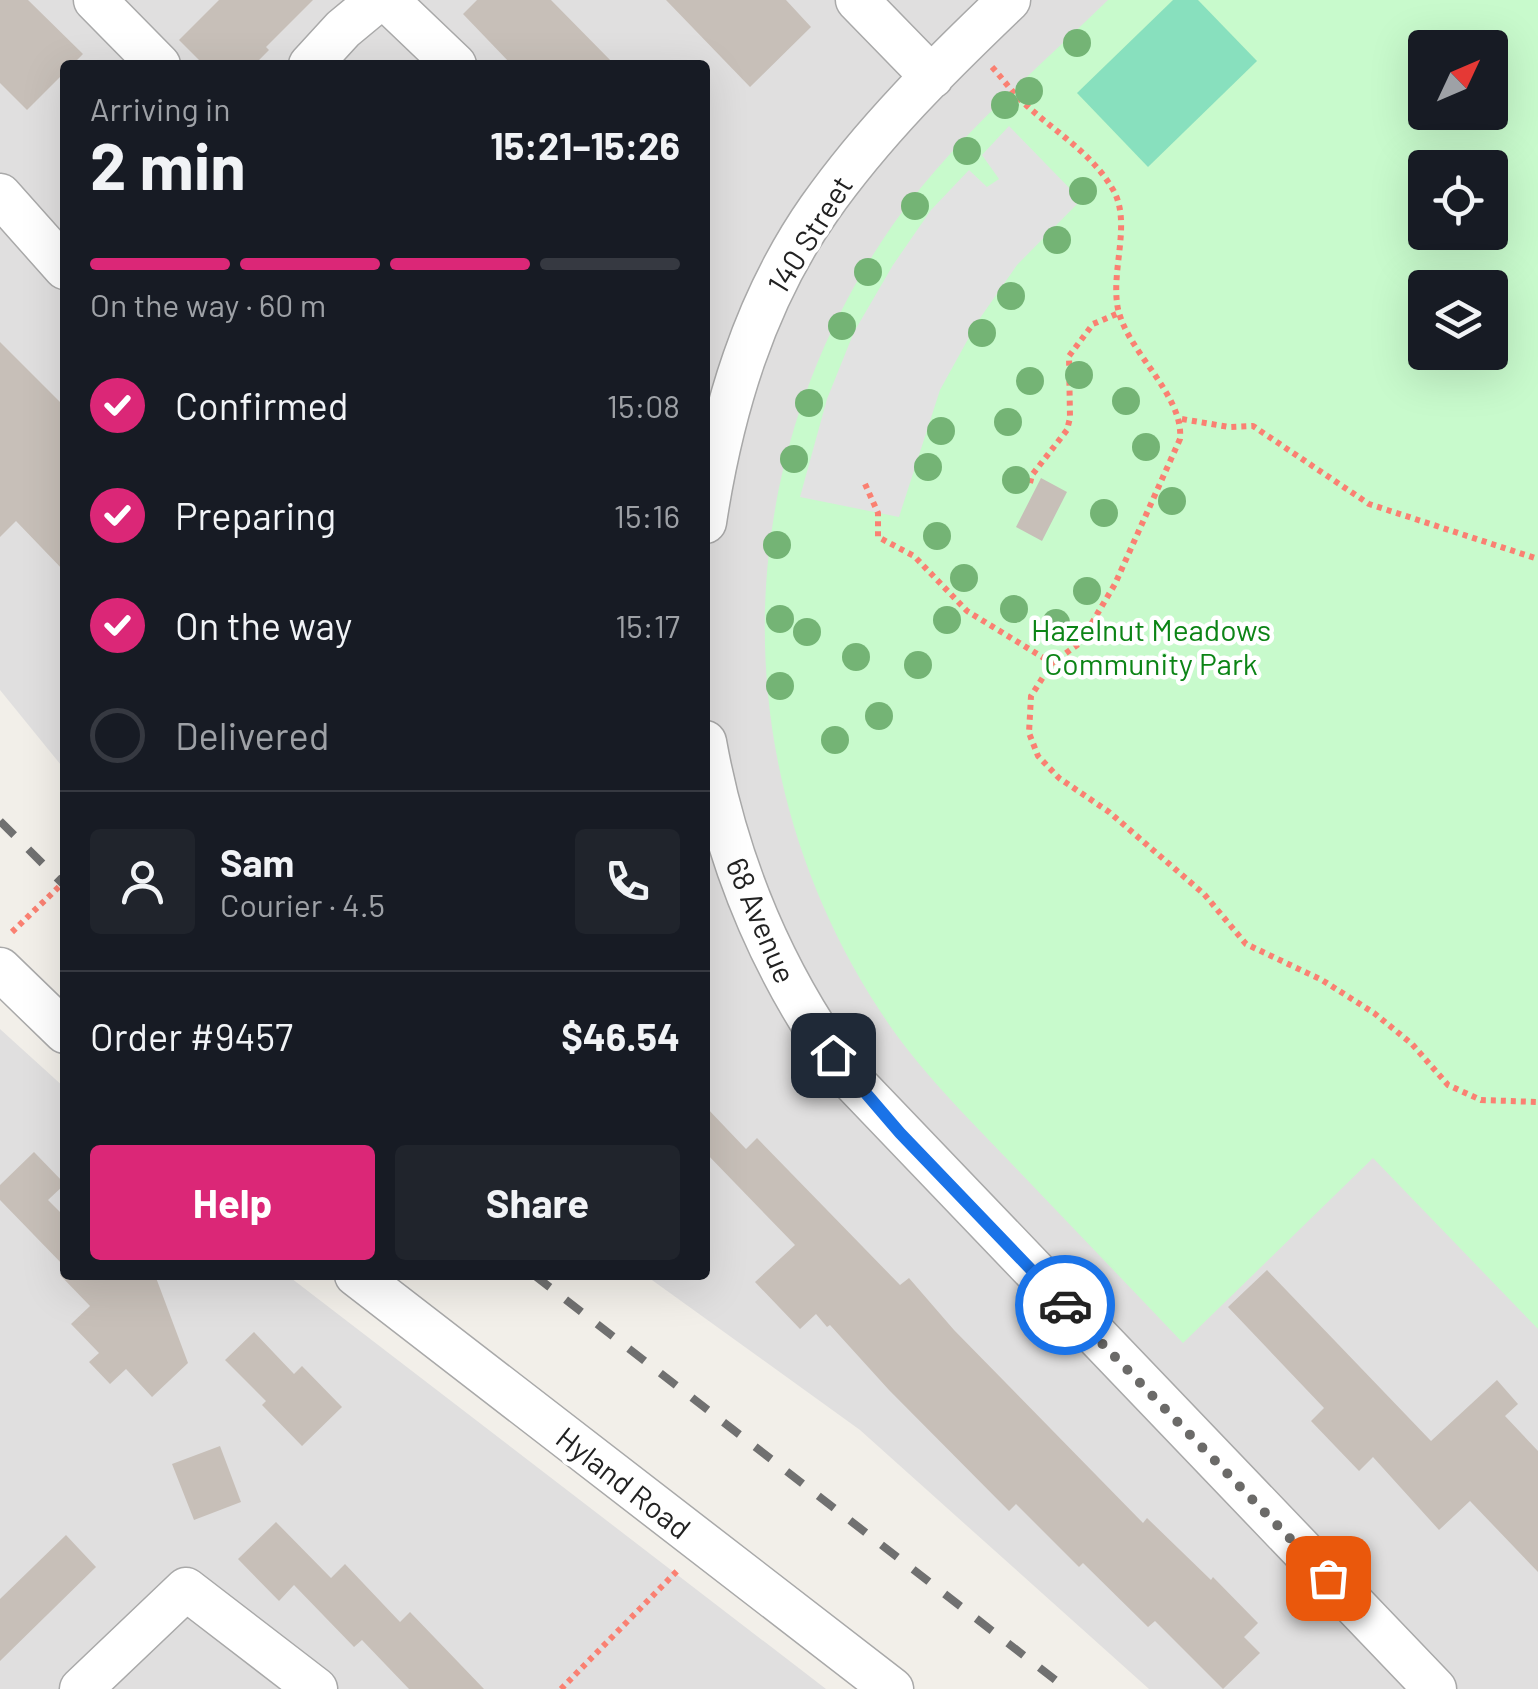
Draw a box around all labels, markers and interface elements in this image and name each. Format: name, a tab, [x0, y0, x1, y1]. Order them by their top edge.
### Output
north arrow	[1408, 30, 1508, 130]
map controls	[1408, 30, 1508, 370]
text: Arriving in	[90, 89, 230, 127]
text: 15:21–15:26	[490, 122, 680, 168]
text: 2 min	[90, 125, 246, 203]
button: locate	[1408, 150, 1508, 250]
street label: 140 Street	[759, 169, 859, 299]
button: layers	[1408, 270, 1508, 370]
text: On the way · 60 m	[90, 285, 326, 323]
icon: check	[90, 378, 145, 433]
text: Confirmed	[175, 382, 348, 428]
text: 15:08	[607, 386, 680, 424]
icon: check	[90, 488, 145, 543]
text: Preparing	[175, 492, 336, 538]
text: 15:16	[614, 496, 680, 534]
icon: check	[90, 598, 145, 653]
text: On the way	[175, 602, 352, 648]
text: 15:17	[615, 606, 680, 644]
park label: Hazelnut Meadows Community Park	[1031, 611, 1271, 681]
text: Delivered	[175, 712, 329, 758]
button: person	[90, 829, 195, 934]
button: phone	[575, 829, 680, 934]
text: Sam	[220, 839, 294, 885]
street label: 68 Avenue	[720, 852, 804, 988]
text: Courier · 4.5	[220, 885, 385, 923]
text: Order #9457	[90, 1013, 293, 1059]
text: $46.54	[561, 1013, 680, 1059]
pin	[791, 1013, 876, 1098]
icon: home	[806, 1028, 861, 1083]
button: Help	[90, 1145, 375, 1260]
button: Share	[395, 1145, 680, 1260]
courier	[1015, 1255, 1115, 1355]
icon: car	[1038, 1278, 1093, 1333]
street label: Hyland Road	[550, 1418, 698, 1546]
pin	[1286, 1536, 1371, 1621]
icon: bag	[1301, 1551, 1356, 1606]

